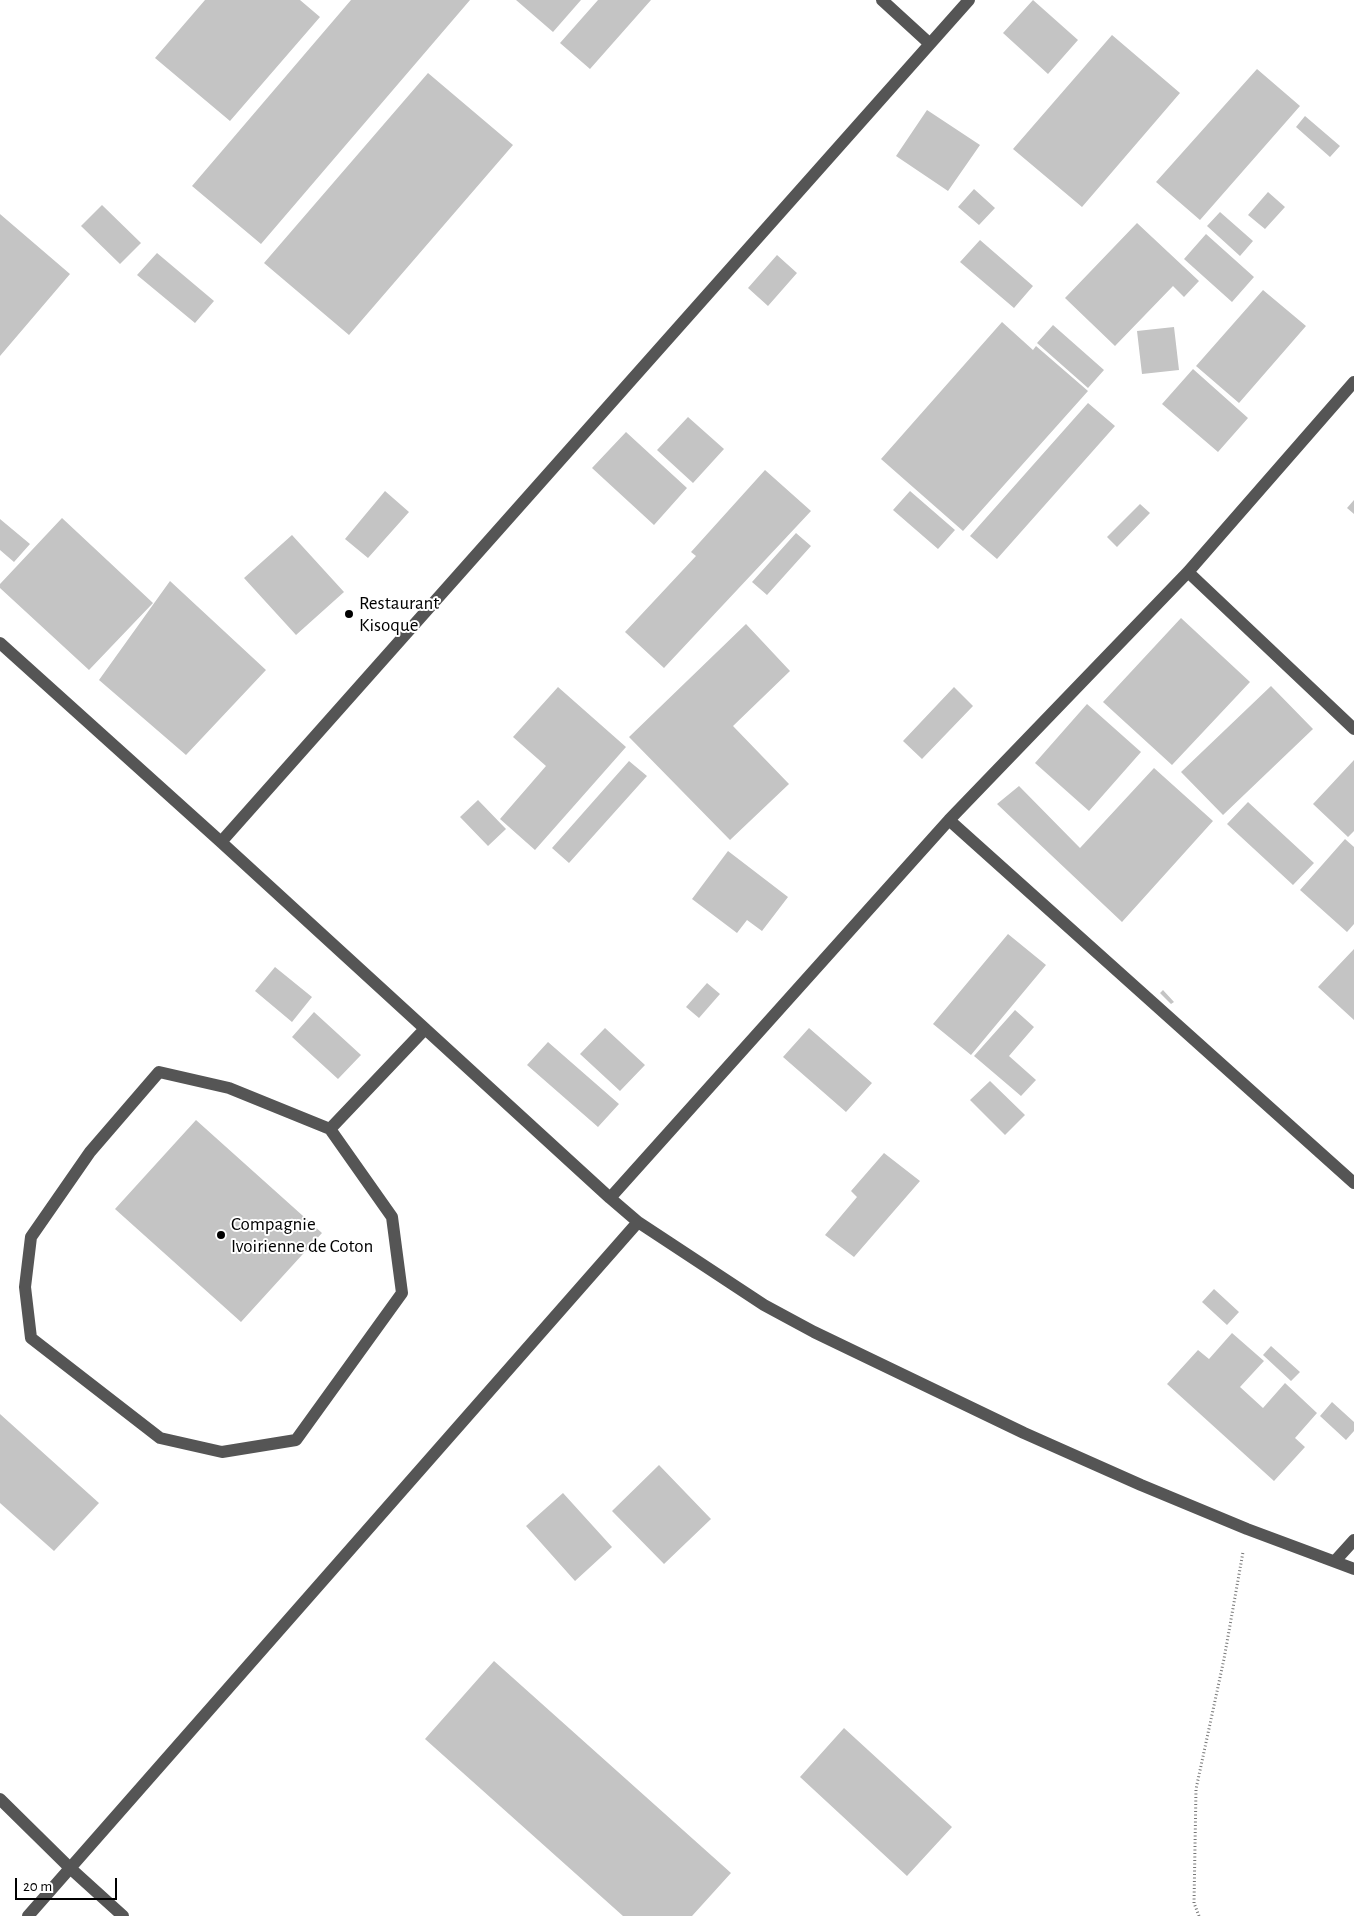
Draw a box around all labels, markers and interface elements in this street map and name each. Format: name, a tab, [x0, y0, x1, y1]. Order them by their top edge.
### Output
place label: Restaurant Kisoque	[359, 592, 439, 636]
marker: Restaurant Kisoque	[343, 608, 355, 620]
place label: Compagnie Ivoirienne de Coton	[231, 1213, 373, 1257]
marker: Compagnie Ivoirienne de Coton	[215, 1229, 227, 1241]
scale bar	[18, 1868, 120, 1900]
text: 20 m	[23, 1879, 52, 1894]

